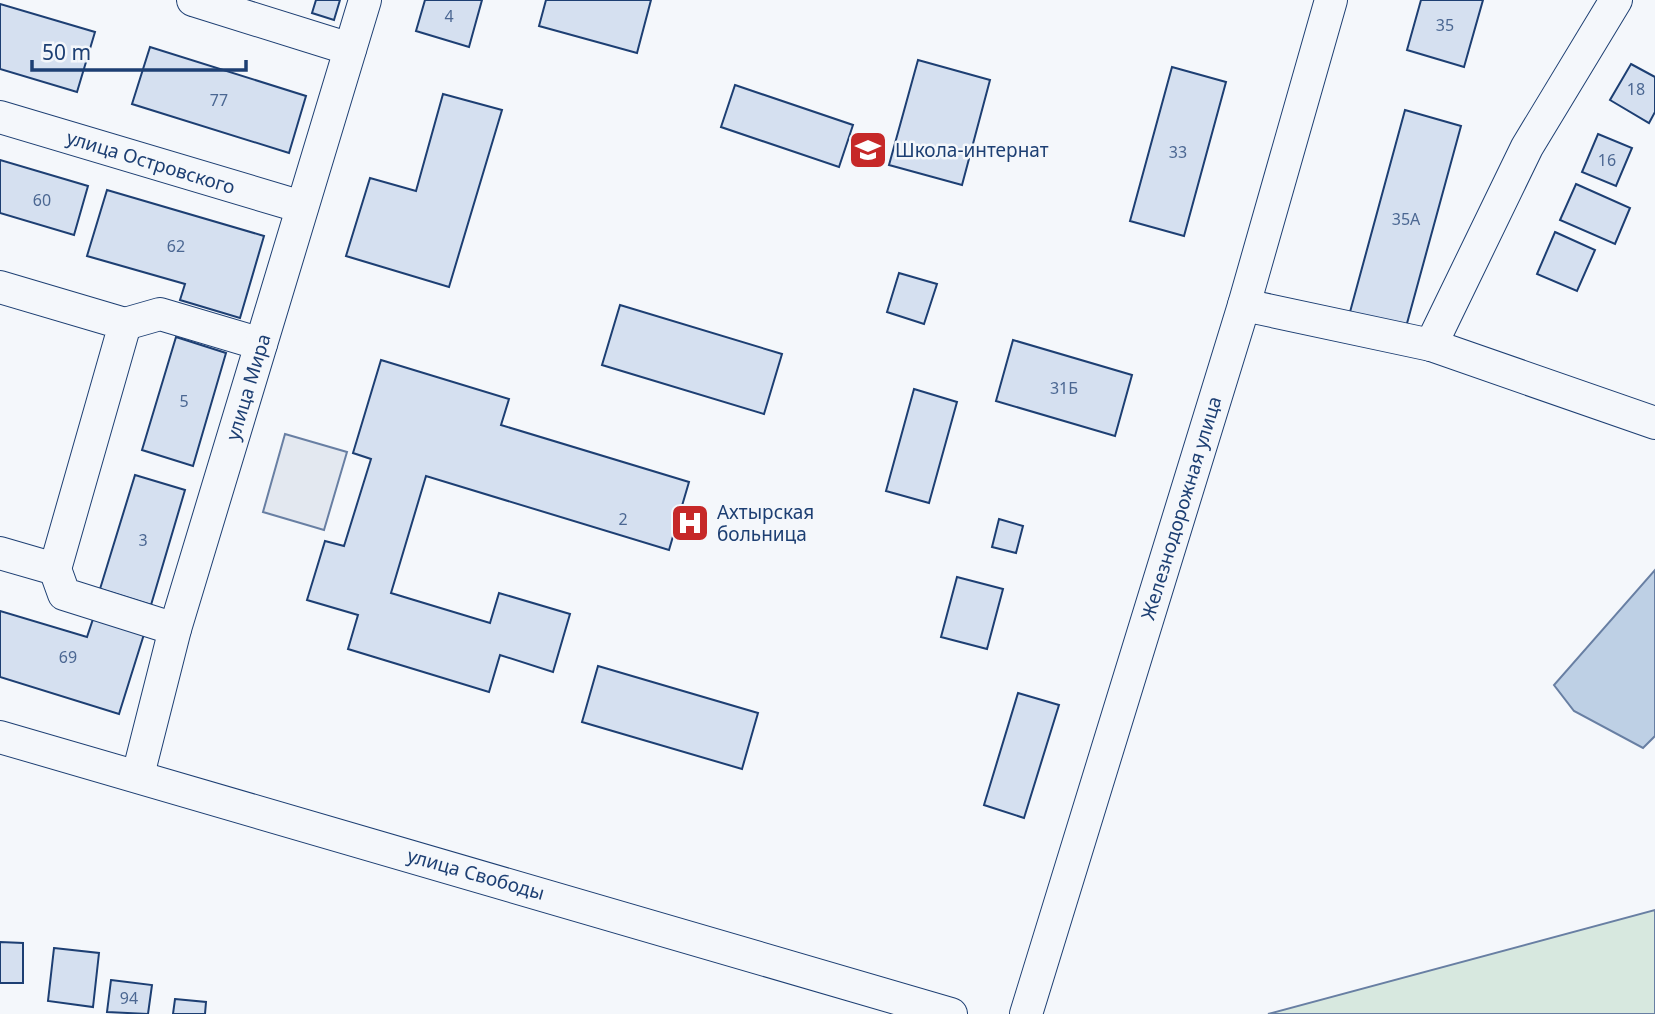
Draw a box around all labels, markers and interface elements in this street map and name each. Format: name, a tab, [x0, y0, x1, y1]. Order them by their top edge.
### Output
house number: 4	[444, 5, 454, 27]
house number: 35	[1436, 14, 1454, 36]
scale bar	[32, 28, 245, 72]
text: 50 m	[42, 38, 91, 66]
house number: 18	[1627, 78, 1645, 100]
house number: 77	[210, 89, 228, 111]
street label: улица Островского	[64, 124, 238, 200]
school or university icon: Школа-интернат	[847, 129, 889, 171]
place label: Школа-интернат	[895, 137, 1049, 163]
house number: 33	[1169, 141, 1187, 163]
house number: 16	[1598, 149, 1616, 171]
house number: 60	[33, 189, 51, 211]
house number: 35А	[1392, 208, 1421, 230]
house number: 62	[167, 235, 185, 257]
street label: улица Мира	[219, 331, 277, 443]
house number: 31Б	[1050, 377, 1078, 399]
house number: 5	[179, 390, 189, 412]
street label: Железнодорожная улица	[1135, 393, 1227, 623]
place label: Ахтырская больница	[717, 499, 814, 547]
hospital icon: Ахтырская больница	[669, 502, 711, 544]
house number: 2	[618, 508, 628, 530]
house number: 3	[138, 529, 148, 551]
house number: 69	[59, 646, 77, 668]
street label: улица Свободы	[404, 842, 548, 906]
house number: 94	[120, 987, 138, 1009]

